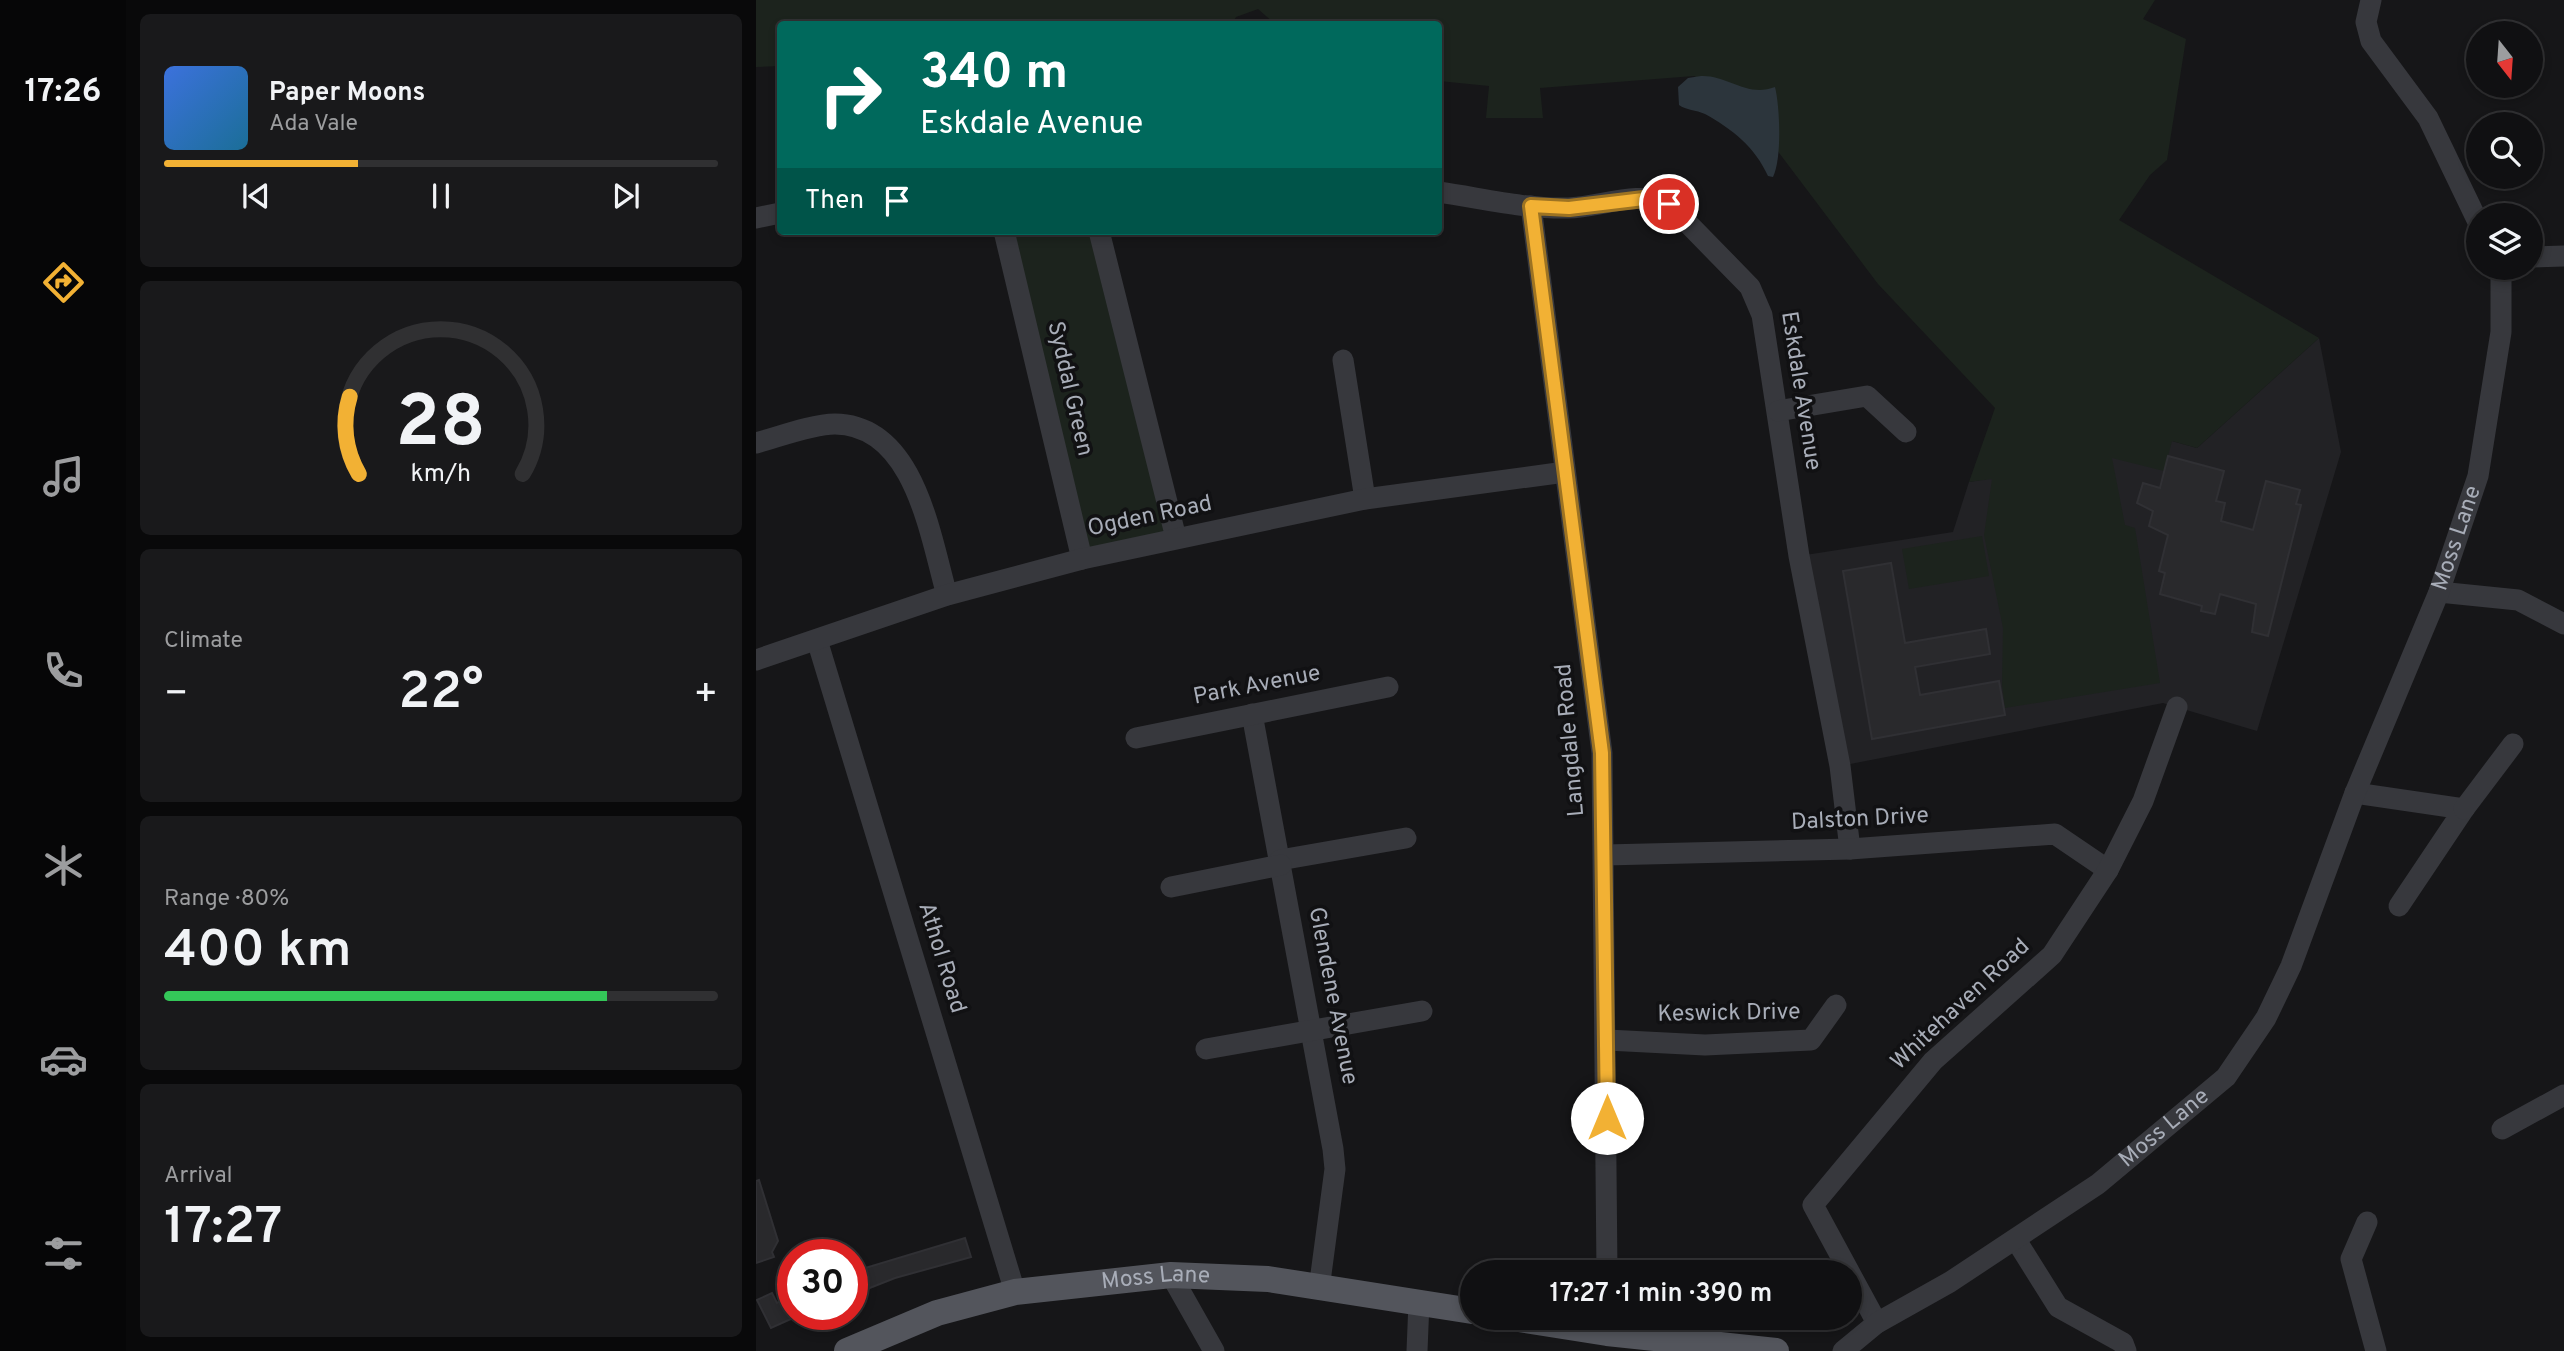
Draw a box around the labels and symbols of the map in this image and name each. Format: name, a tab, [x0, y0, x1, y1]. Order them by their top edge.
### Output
north arrow	[2466, 21, 2543, 98]
pin	[1639, 174, 1699, 234]
street label: Eskdale Avenue	[1773, 309, 1827, 473]
street label: Syddal Green	[1039, 319, 1099, 459]
street label: Moss Lane	[2426, 482, 2488, 595]
street label: Ogden Road	[1085, 490, 1215, 544]
street label: Park Avenue	[1191, 659, 1323, 713]
street label: Langdale Road	[1550, 662, 1592, 818]
street label: Dalston Drive	[1790, 802, 1930, 838]
street label: Athol Road	[910, 899, 972, 1017]
street label: Glendene Avenue	[1301, 905, 1363, 1087]
street label: Whitehaven Road	[1885, 933, 2037, 1077]
street label: Keswick Drive	[1657, 998, 1801, 1030]
position arrow	[1570, 1081, 1644, 1155]
street label: Moss Lane	[2113, 1082, 2216, 1174]
speed limit sign: 30	[777, 1239, 868, 1330]
street label: Moss Lane	[1100, 1260, 1211, 1297]

